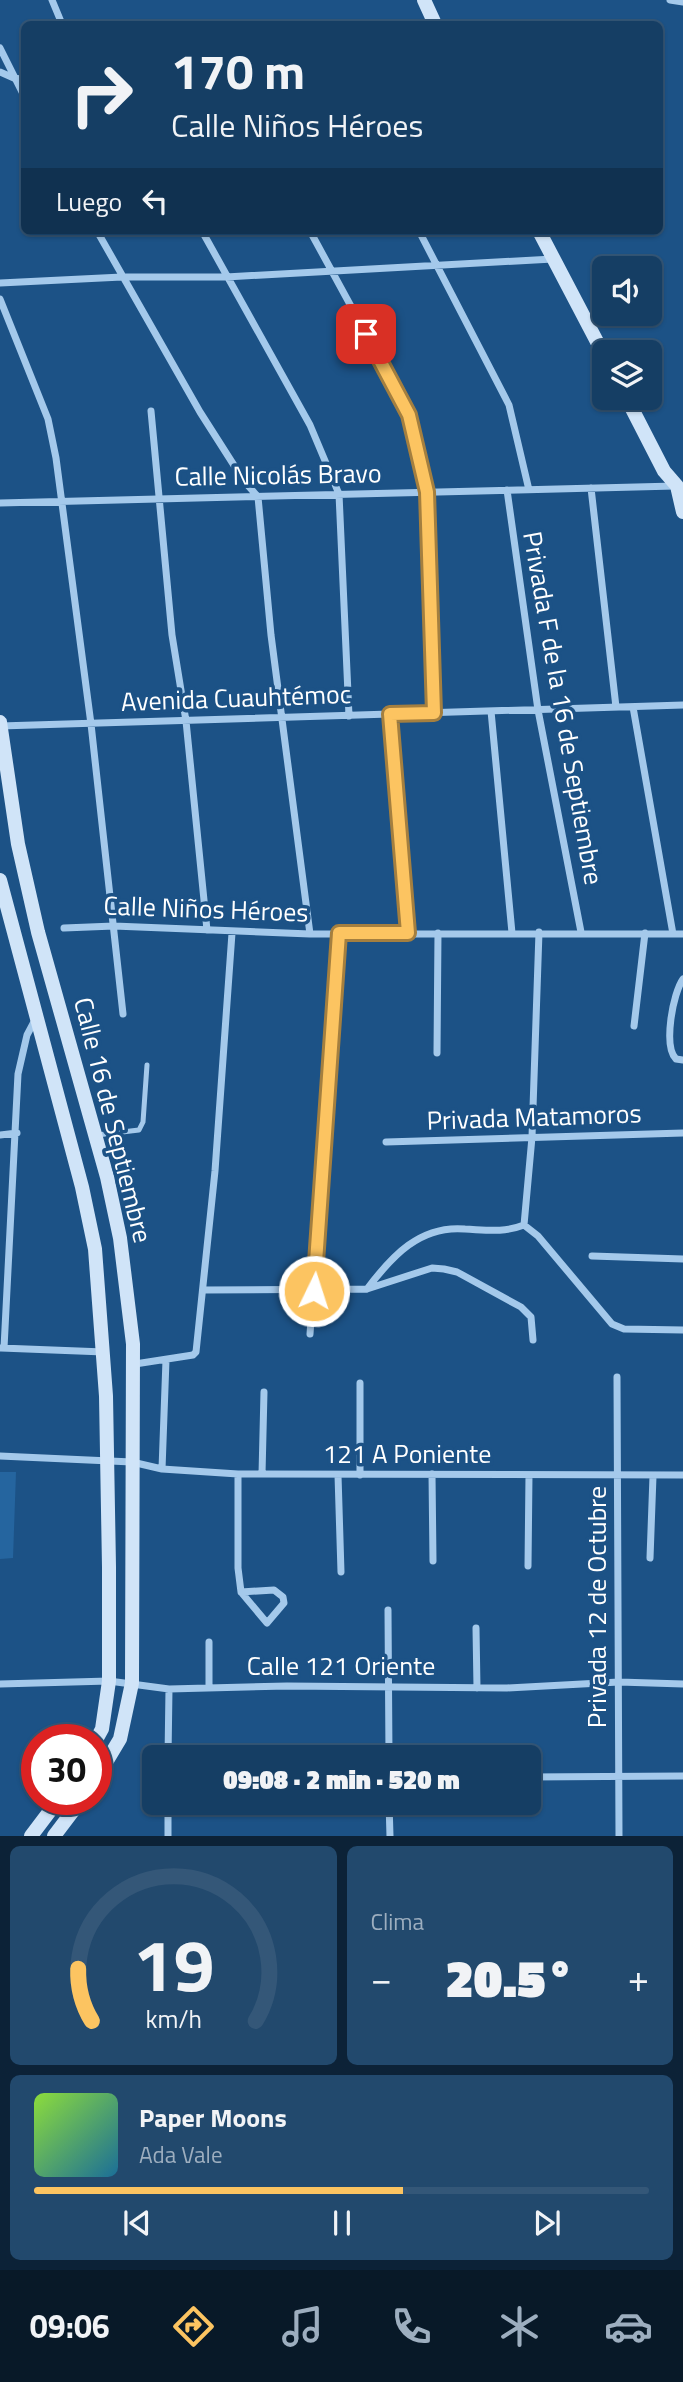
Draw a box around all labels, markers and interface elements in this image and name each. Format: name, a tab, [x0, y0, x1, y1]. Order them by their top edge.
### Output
text: 170 m	[171, 33, 305, 108]
icon: right	[56, 49, 147, 140]
text: Calle Niños Héroes	[171, 101, 423, 149]
text: Luego	[56, 182, 122, 221]
icon: left	[136, 182, 174, 220]
map controls	[592, 256, 662, 410]
button: sound	[592, 256, 662, 326]
pin	[336, 304, 396, 364]
icon: arrive	[347, 315, 385, 353]
button: layers	[592, 340, 662, 410]
street label: Calle Nicolás Bravo	[174, 453, 382, 496]
street label: Privada F de la 16 de Septiembre	[513, 528, 614, 888]
street label: Avenida Cuauhtémoc	[120, 674, 352, 721]
street label: Calle Niños Héroes	[103, 885, 309, 932]
street label: Calle 16 de Septiembre	[64, 993, 163, 1247]
street label: Privada Matamoros	[426, 1093, 642, 1140]
position arrow	[277, 1254, 351, 1328]
street label: 121 A Poniente	[323, 1434, 491, 1473]
street label: Privada 12 de Octubre	[577, 1486, 616, 1728]
street label: Calle 121 Oriente	[247, 1646, 435, 1685]
speed limit sign: 30	[21, 1724, 112, 1815]
text: 09:08 · 2 min · 520 m	[223, 1760, 460, 1799]
text: Clima	[371, 1904, 424, 1939]
text: 19	[132, 1910, 214, 2020]
text: 20.5°	[445, 1938, 574, 2017]
text: −	[371, 1949, 392, 2007]
text: +	[628, 1949, 649, 2007]
text: km/h	[145, 2000, 202, 2038]
text: Paper Moons	[139, 2098, 287, 2137]
text: Ada Vale	[139, 2137, 223, 2172]
icon: previous	[118, 2204, 156, 2242]
icon: pause	[323, 2204, 361, 2242]
icon: next	[528, 2204, 566, 2242]
text: 09:06	[30, 2302, 110, 2350]
icon: directions	[169, 2302, 218, 2351]
icon: music	[278, 2302, 327, 2351]
icon: phone	[387, 2302, 436, 2351]
icon: climate	[495, 2302, 544, 2351]
icon: car	[604, 2302, 653, 2351]

